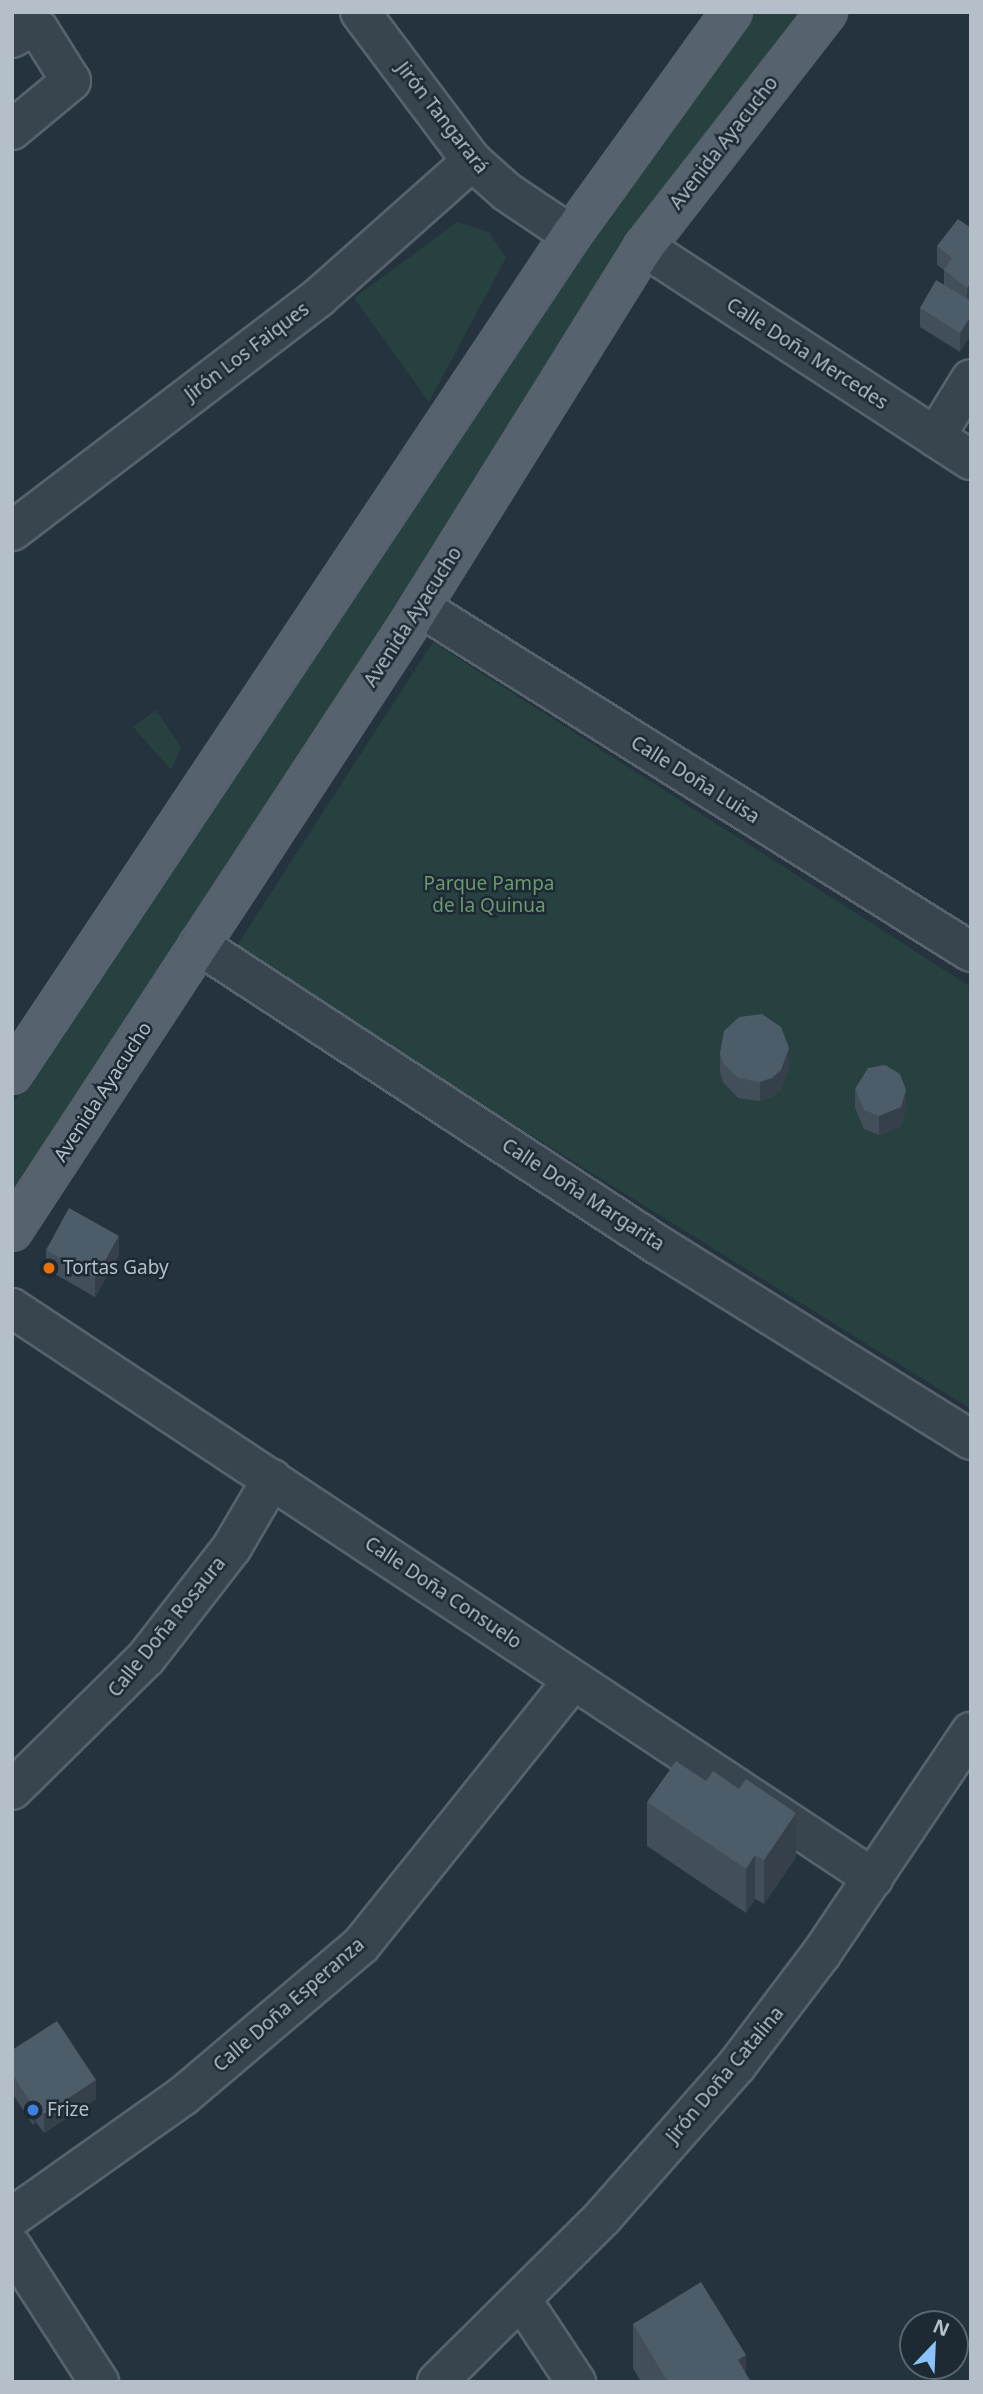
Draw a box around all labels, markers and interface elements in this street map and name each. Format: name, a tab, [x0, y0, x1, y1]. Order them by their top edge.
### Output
street label: Jirón Tangarará	[391, 57, 493, 179]
street label: Avenida Ayacucho	[665, 72, 783, 214]
street label: Calle Doña Mercedes	[722, 293, 892, 415]
street label: Jirón Los Faiques	[180, 298, 314, 406]
street label: Avenida Ayacucho	[359, 543, 467, 691]
street label: Calle Doña Luisa	[627, 731, 763, 829]
park label: Parque Pampa de la Quinua	[424, 873, 554, 917]
street label: Avenida Ayacucho	[49, 1018, 157, 1166]
street label: Calle Doña Margarita	[498, 1134, 668, 1256]
place label: Tortas Gaby	[63, 1257, 169, 1279]
marker: Tortas Gaby	[41, 1260, 57, 1276]
street label: Calle Doña Consuelo	[360, 1532, 526, 1654]
street label: Calle Doña Rosaura	[103, 1552, 231, 1702]
street label: Calle Doña Esperanza	[209, 1933, 369, 2077]
street label: Jirón Doña Catalina	[661, 2002, 789, 2148]
place label: Frize	[47, 2099, 89, 2121]
marker: Frize	[25, 2102, 41, 2118]
north arrow	[899, 2310, 969, 2380]
text: N	[929, 2313, 954, 2342]

